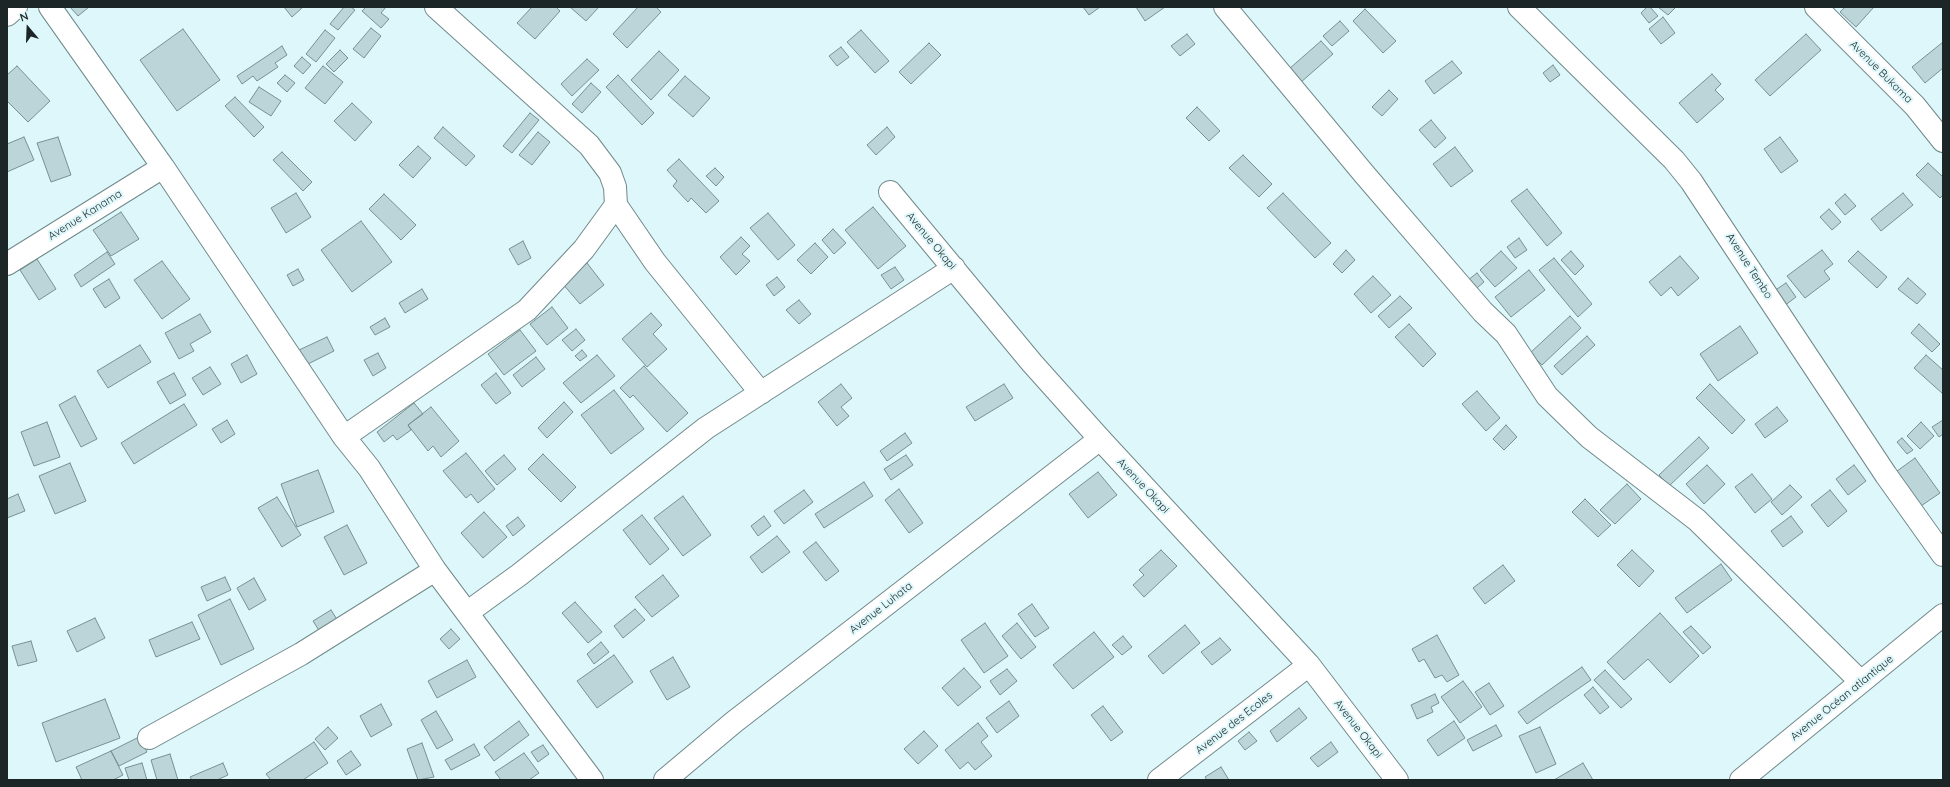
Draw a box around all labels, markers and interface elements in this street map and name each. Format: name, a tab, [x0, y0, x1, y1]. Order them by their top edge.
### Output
north arrow	[8, 8, 48, 48]
text: N	[18, 9, 30, 25]
street label: Avenue Bukama	[1847, 38, 1915, 106]
street label: Avenue Kanama	[46, 187, 124, 243]
street label: Avenue Okapi	[903, 210, 959, 272]
street label: Avenue Tembo	[1723, 231, 1775, 301]
street label: Avenue Okapi	[1114, 456, 1172, 516]
street label: Avenue Luhata	[847, 579, 915, 637]
street label: Avenue Océan atlantique	[1788, 653, 1896, 743]
street label: Avenue des Ecoles	[1193, 689, 1275, 757]
street label: Avenue Okapi	[1331, 697, 1385, 761]

